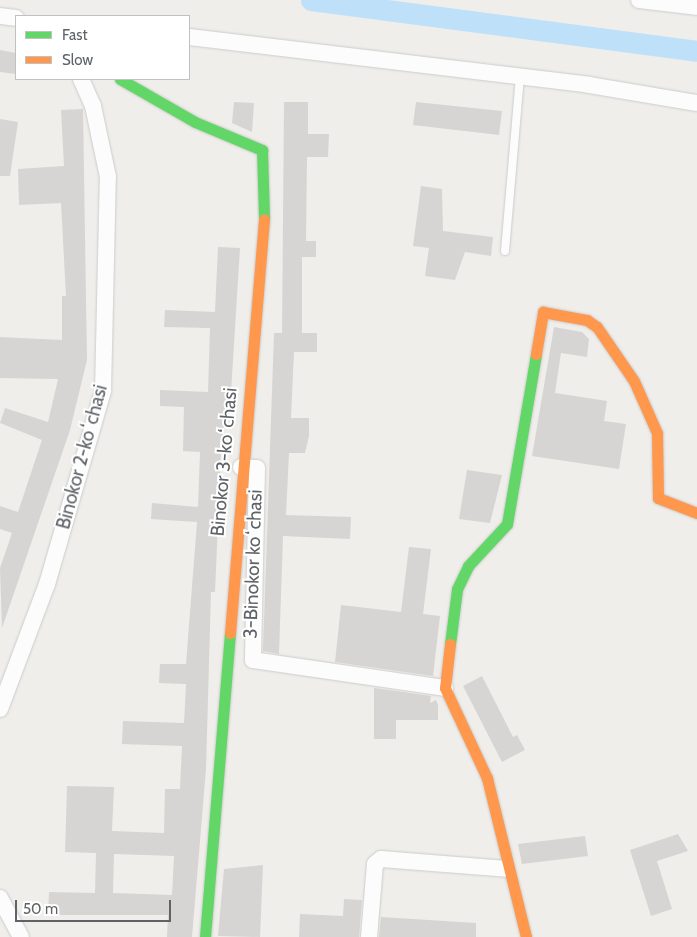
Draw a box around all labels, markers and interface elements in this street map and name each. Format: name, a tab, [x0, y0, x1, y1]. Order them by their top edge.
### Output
legend	[15, 15, 190, 80]
text: Fast	[62, 26, 87, 44]
text: Slow	[62, 51, 93, 69]
street label: Binokor 2-koʻchasi	[52, 382, 112, 532]
street label: Binokor 3-koʻchasi	[206, 387, 242, 537]
street label: 3-Binokor koʻchasi	[239, 489, 267, 639]
scale bar	[18, 890, 174, 922]
text: 50 m	[23, 900, 58, 918]

